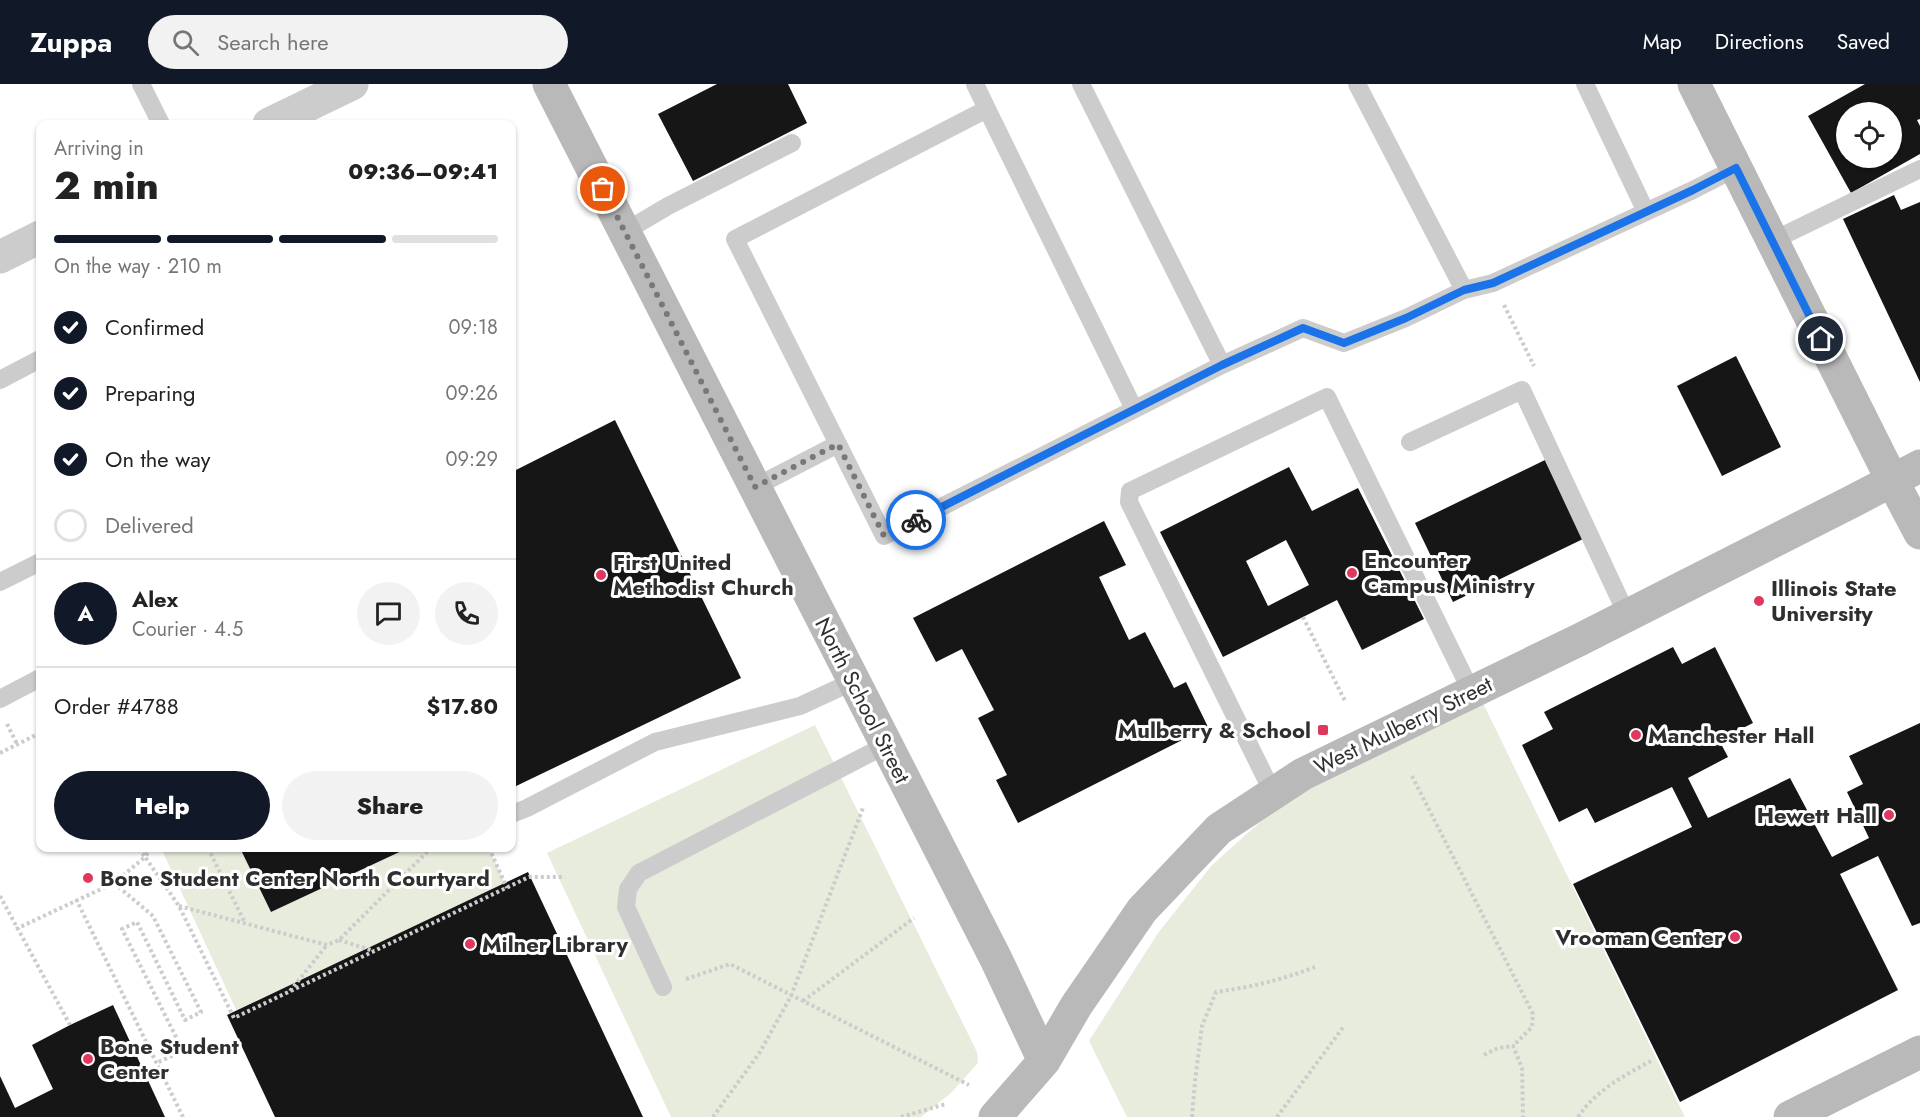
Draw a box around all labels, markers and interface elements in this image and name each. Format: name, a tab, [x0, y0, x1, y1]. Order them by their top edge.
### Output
search box	[148, 15, 568, 69]
text: Zuppa	[30, 22, 112, 63]
icon: search	[169, 26, 202, 59]
text: Search here	[217, 26, 329, 58]
text: Map	[1643, 27, 1682, 57]
text: Directions	[1715, 27, 1804, 57]
text: Saved	[1837, 27, 1890, 57]
map controls	[1836, 102, 1902, 168]
button: locate	[1836, 102, 1902, 168]
text: Arriving in	[54, 134, 144, 163]
text: 09:36–09:41	[348, 155, 498, 187]
text: 2 min	[54, 157, 159, 214]
pin	[577, 163, 628, 214]
icon: bag	[586, 172, 619, 205]
text: On the way · 210 m	[54, 252, 222, 281]
icon: check	[54, 311, 87, 344]
text: Confirmed	[105, 311, 204, 343]
text: 09:18	[449, 313, 498, 342]
pin	[1795, 313, 1846, 364]
icon: home	[1804, 322, 1837, 355]
icon: check	[54, 377, 87, 410]
text: Preparing	[105, 377, 196, 409]
text: 09:26	[446, 379, 498, 408]
icon: check	[54, 443, 87, 476]
text: On the way	[105, 443, 210, 475]
text: 09:29	[446, 445, 498, 474]
courier	[886, 490, 946, 550]
icon: bike	[900, 504, 933, 537]
text: Delivered	[105, 509, 194, 541]
place label: Encounter Campus Ministry	[1364, 544, 1535, 601]
place label: First United Methodist Church	[613, 546, 794, 603]
marker: Encounter Campus Ministry	[1345, 566, 1359, 580]
marker: First United Methodist Church	[594, 568, 608, 582]
place label: Illinois State University	[1771, 572, 1897, 629]
button: chat	[357, 582, 420, 645]
button: phone	[435, 582, 498, 645]
text: Alex	[132, 583, 178, 615]
marker: Illinois State University	[1752, 594, 1766, 608]
text: A	[77, 597, 94, 629]
street label: North School Street	[807, 612, 919, 789]
text: Courier · 4.5	[132, 615, 243, 644]
street label: West Mulberry Street	[1308, 668, 1498, 782]
text: Order #4788	[54, 690, 179, 722]
text: $17.80	[427, 690, 498, 722]
place label: Mulberry & School	[1118, 714, 1311, 746]
place label: Manchester Hall	[1648, 719, 1814, 751]
marker: Mulberry & School	[1316, 723, 1330, 737]
marker: Manchester Hall	[1629, 728, 1643, 742]
button: Help	[54, 771, 270, 840]
button: Share	[282, 771, 498, 840]
place label: Hewett Hall	[1757, 799, 1877, 831]
marker: Hewett Hall	[1882, 808, 1896, 822]
place label: Bone Student Center North Courtyard	[100, 862, 490, 894]
marker: Bone Student Center North Courtyard	[81, 871, 95, 885]
place label: Vrooman Center	[1554, 921, 1723, 953]
place label: Milner Library	[482, 928, 628, 960]
marker: Vrooman Center	[1728, 930, 1742, 944]
marker: Milner Library	[463, 937, 477, 951]
place label: Bone Student Center	[100, 1030, 239, 1087]
marker: Bone Student Center	[81, 1052, 95, 1066]

